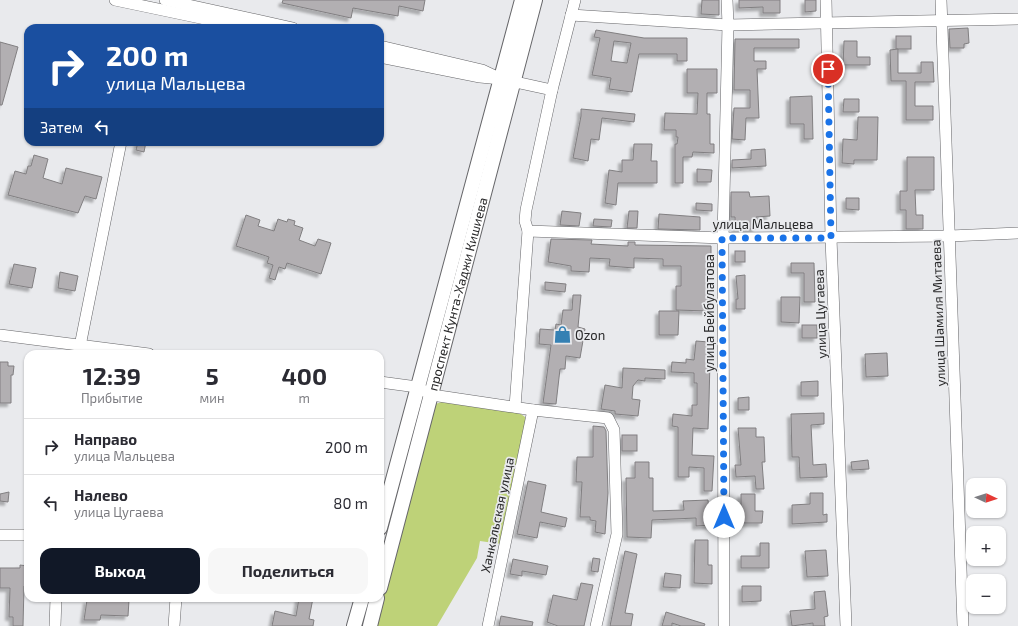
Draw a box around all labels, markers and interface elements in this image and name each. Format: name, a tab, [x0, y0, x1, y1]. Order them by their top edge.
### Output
text: 200 m	[106, 38, 188, 72]
icon: right	[40, 40, 92, 92]
pin	[811, 52, 845, 86]
icon: arrive	[817, 58, 839, 80]
text: улица Мальцева	[106, 72, 246, 94]
icon: left	[91, 116, 113, 138]
text: Затем	[40, 118, 83, 136]
street label: проспект Кунта-Хаджи Кишиева	[424, 195, 491, 393]
street label: улица Мальцева	[713, 216, 813, 232]
street label: улица Шамиля Митаева	[927, 239, 949, 387]
street label: улица Бейбулатова	[701, 254, 717, 372]
street label: улица Цугаева	[810, 269, 830, 359]
shop icon: Ozon	[552, 325, 572, 345]
place label: Ozon	[575, 327, 605, 343]
text: 12:39	[83, 361, 141, 390]
text: 5	[205, 361, 219, 390]
text: 400	[281, 361, 327, 390]
text: Прибытие	[81, 390, 143, 406]
text: мин	[200, 390, 225, 406]
text: m	[299, 390, 310, 406]
text: Направо	[74, 430, 137, 448]
icon: right	[40, 436, 62, 458]
text: 200 m	[325, 438, 368, 456]
text: улица Мальцева	[74, 448, 175, 464]
street label: Ханкальская улица	[477, 456, 517, 574]
north arrow	[966, 478, 1006, 518]
map controls	[966, 478, 1006, 614]
text: Налево	[74, 486, 128, 504]
icon: left	[40, 492, 62, 514]
text: 80 m	[333, 494, 368, 512]
position arrow	[703, 496, 745, 538]
text: улица Цугаева	[74, 504, 164, 520]
button: +	[966, 526, 1006, 566]
button: Выход	[40, 548, 200, 594]
button: Поделиться	[208, 548, 368, 594]
button: −	[966, 574, 1006, 614]

